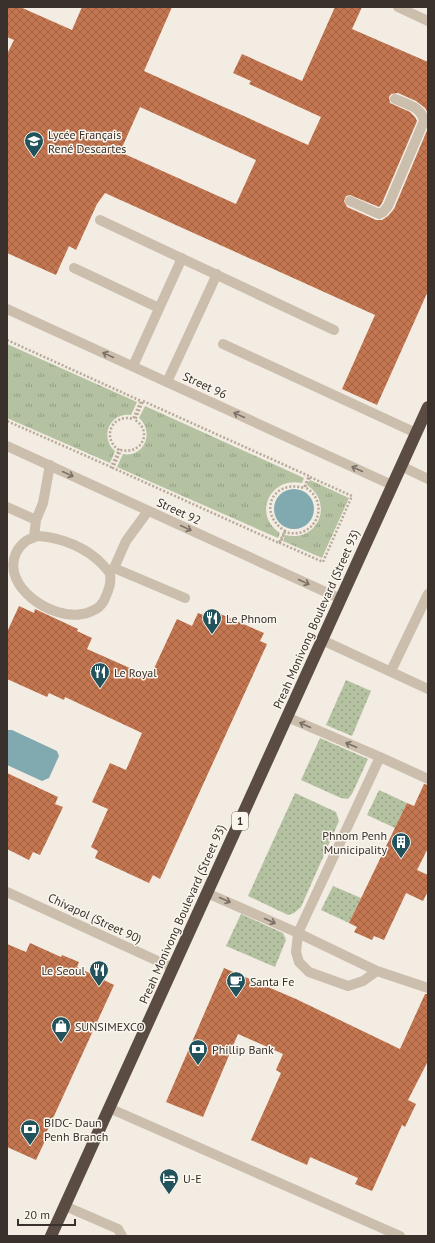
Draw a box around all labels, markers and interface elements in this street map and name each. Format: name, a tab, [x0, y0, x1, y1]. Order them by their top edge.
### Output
place label: Lycée Français René Descartes	[48, 127, 126, 156]
school or university icon: Lycée Français René Descartes	[23, 130, 45, 158]
one-way arrow	[102, 351, 114, 358]
street label: Street 96	[181, 368, 229, 402]
one-way arrow	[233, 411, 245, 418]
one-way arrow	[351, 465, 363, 472]
one-way arrow	[62, 471, 74, 478]
street label: Street 92	[155, 494, 203, 528]
one-way arrow	[180, 525, 192, 532]
street label: Preah Monivong Boulevard (Street 93)	[270, 527, 362, 711]
one-way arrow	[298, 579, 310, 586]
restaurant icon: Le Phnom	[201, 607, 223, 635]
place label: Le Phnom	[226, 611, 277, 626]
restaurant icon: Le Royal	[89, 661, 111, 689]
place label: Le Royal	[114, 665, 157, 680]
one-way arrow	[299, 720, 311, 728]
one-way arrow	[346, 740, 358, 748]
road number: 1	[232, 812, 248, 830]
street label: Preah Monivong Boulevard (Street 93)	[136, 822, 228, 1006]
place label: Phnom Penh Municipality	[322, 828, 387, 857]
building icon: Phnom Penh Municipality	[390, 831, 412, 859]
street label: Chivapol (Street 90)	[46, 890, 144, 946]
one-way arrow	[219, 897, 231, 905]
one-way arrow	[264, 917, 276, 925]
restaurant icon: Le Seoul	[88, 959, 110, 987]
place label: Le Seoul	[41, 963, 85, 978]
cafe icon: Santa Fe	[225, 970, 247, 998]
place label: Santa Fe	[250, 974, 294, 989]
shop icon: SUNSIMEXCO	[50, 1015, 72, 1043]
place label: SUNSIMEXCO	[75, 1019, 145, 1034]
bank icon: Phillip Bank	[187, 1038, 209, 1066]
place label: Phillip Bank	[212, 1042, 274, 1057]
place label: BIDC- Daun Penh Branch	[44, 1115, 108, 1144]
bank icon: BIDC- Daun Penh Branch	[19, 1118, 41, 1146]
hotel icon: U-E	[158, 1167, 180, 1195]
place label: U-E	[183, 1171, 202, 1186]
scale bar	[18, 1201, 75, 1227]
text: 20 m	[24, 1207, 50, 1222]

